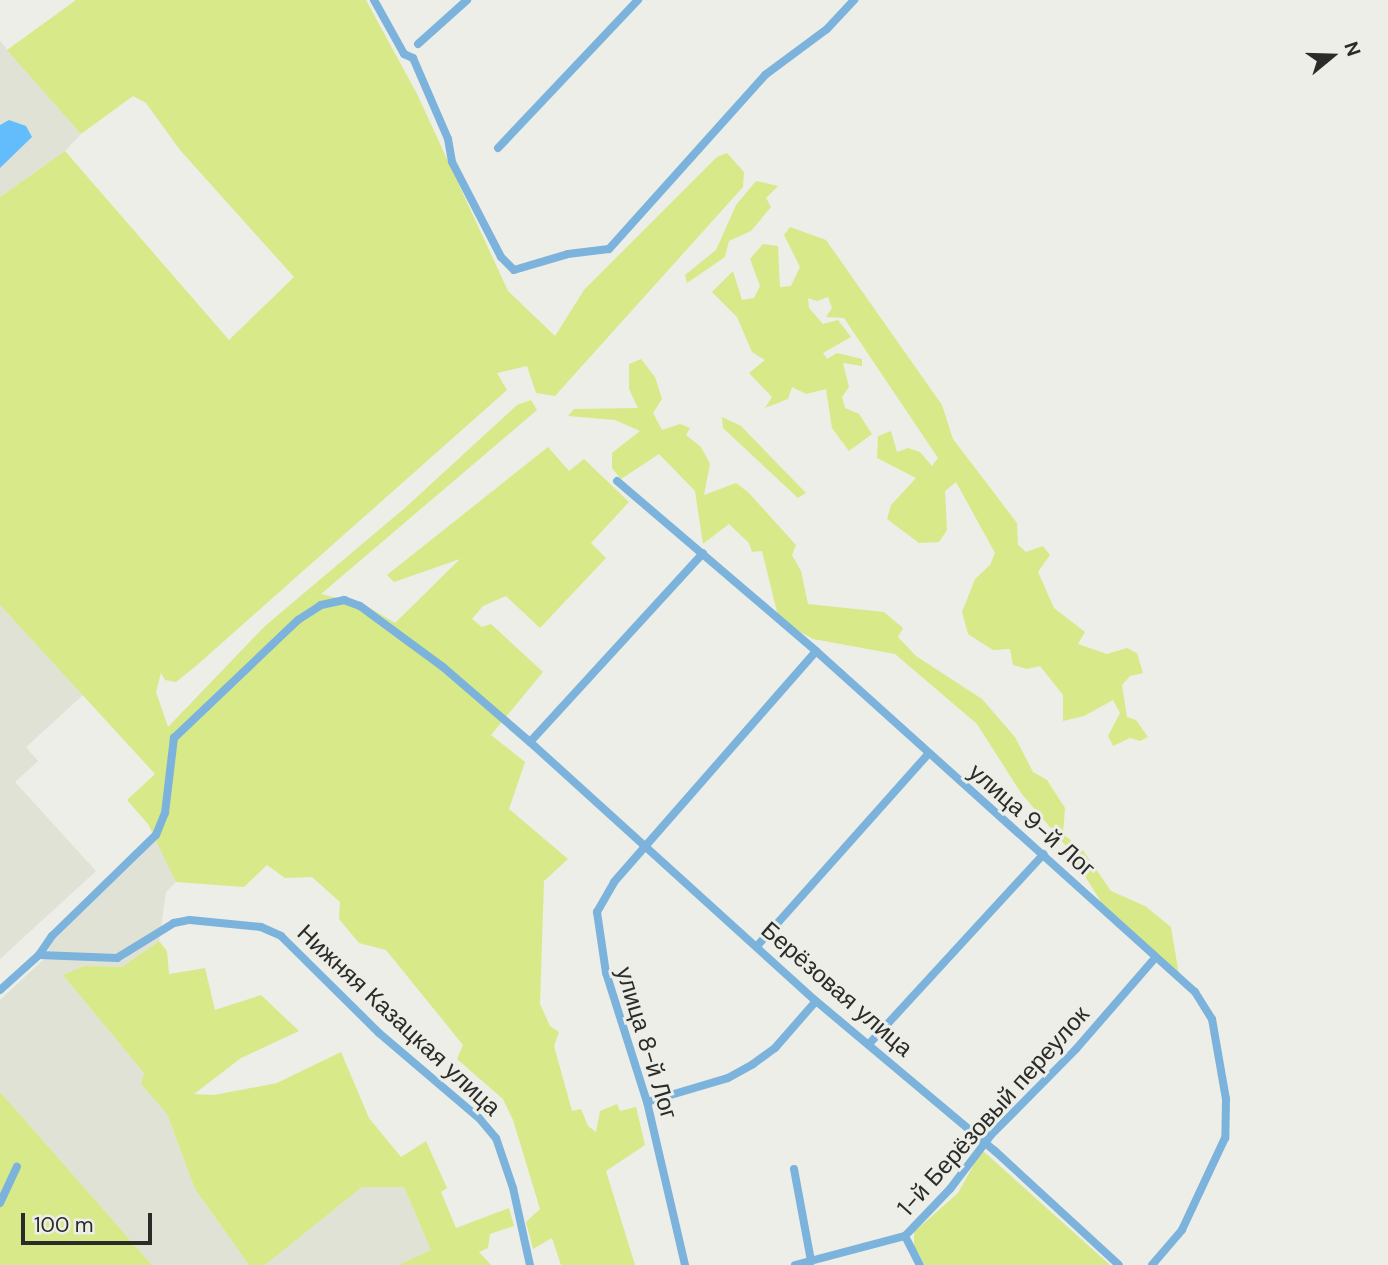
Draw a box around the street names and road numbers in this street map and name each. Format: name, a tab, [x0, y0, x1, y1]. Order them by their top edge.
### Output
street label: улица 9-й Лог	[963, 757, 1101, 883]
street label: Берёзовая улица	[755, 915, 919, 1063]
street label: Нижняя Казацкая улица	[291, 918, 507, 1122]
street label: улица 8-й Лог	[610, 963, 684, 1123]
street label: 1-й Берёзовый переулок	[891, 1000, 1095, 1222]

